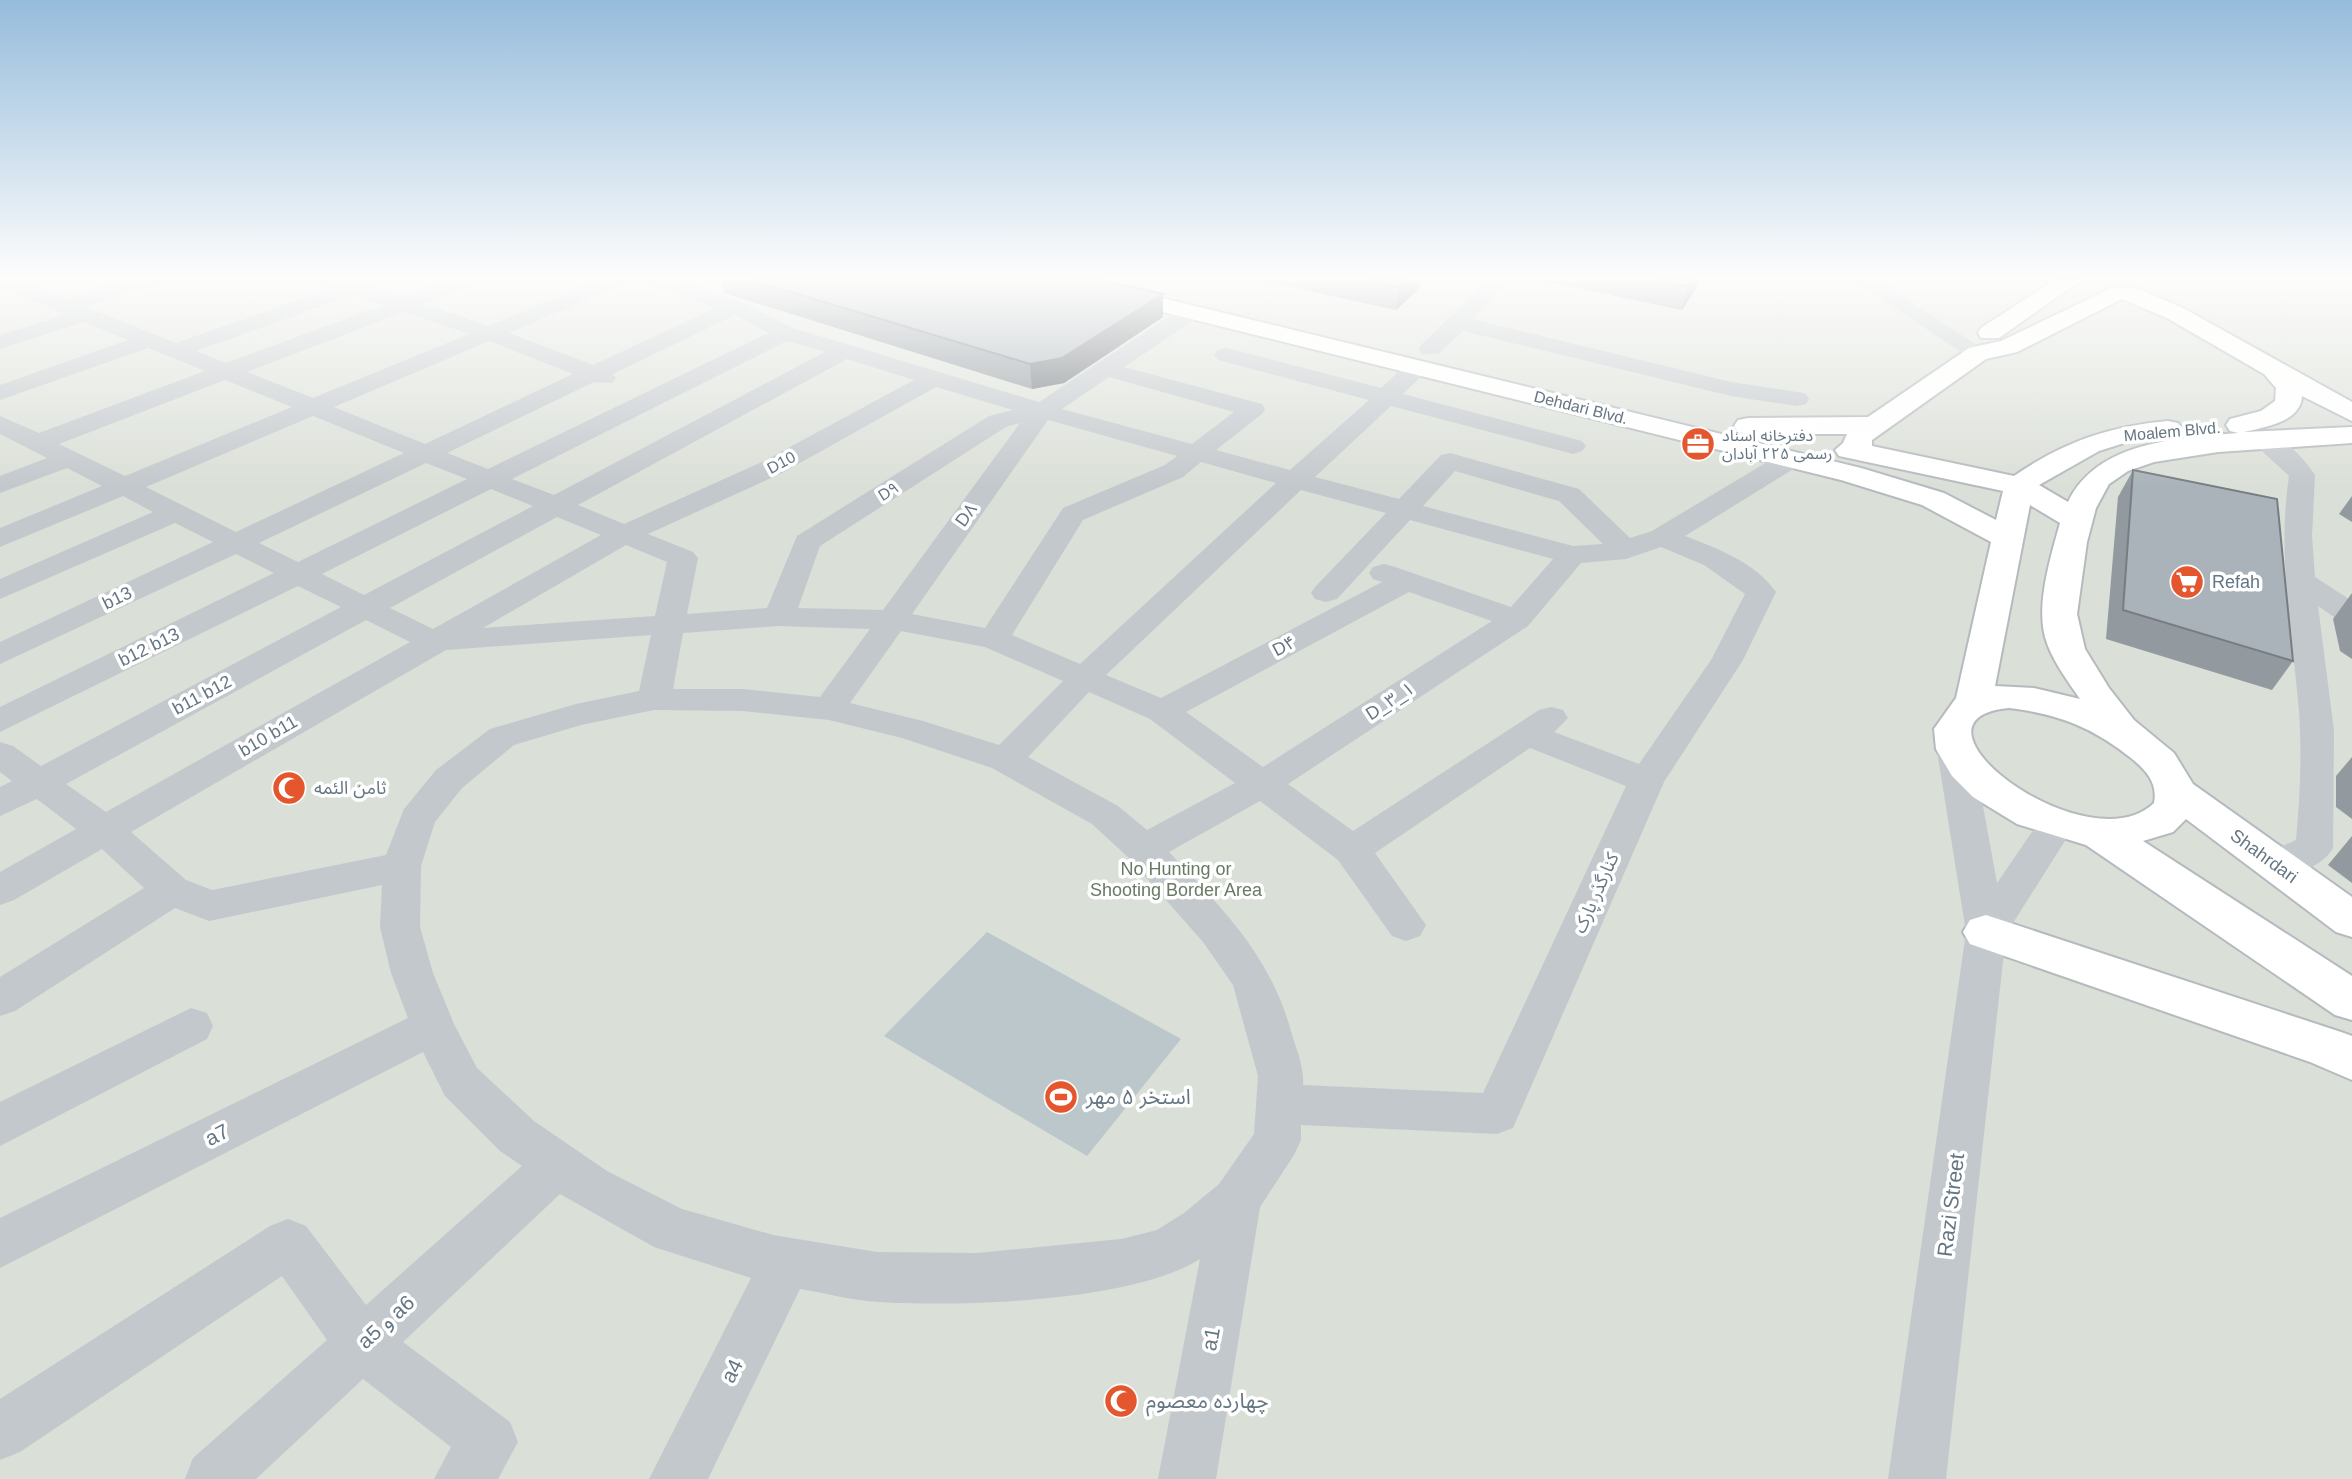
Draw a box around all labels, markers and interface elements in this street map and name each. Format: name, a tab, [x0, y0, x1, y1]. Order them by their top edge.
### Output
street label: Dehdari Blvd.	[1532, 388, 1630, 427]
street label: Moalem Blvd.	[2123, 419, 2221, 444]
office icon: دفترخانه اسناد رسمی ۲۲۵ آبادان	[1679, 425, 1717, 463]
place label: دفترخانه اسناد رسمی ۲۲۵ آبادان	[1722, 427, 1832, 463]
street label: D10	[764, 448, 798, 477]
street label: D۹	[875, 479, 902, 504]
street label: D۸	[951, 500, 981, 530]
supermarket icon: Refah	[2168, 563, 2206, 601]
place label: Refah	[2212, 572, 2260, 592]
street label: b13	[99, 582, 135, 614]
street label: b12 b13	[115, 624, 183, 670]
street label: D۴	[1269, 632, 1299, 660]
street label: b11 b12	[169, 671, 235, 719]
street label: D_۳_۱	[1362, 678, 1418, 725]
street label: b10 b11	[235, 711, 301, 761]
mosque icon: ثامن الئمه	[270, 769, 308, 807]
place label: ثامن الئمه	[314, 778, 387, 799]
street label: Shahrdari	[2227, 825, 2301, 887]
street label: کنارگذر پارک	[1569, 849, 1624, 937]
park label: No Hunting or Shooting Border Area	[1090, 859, 1263, 900]
sports icon: استخر ۵ مهر	[1042, 1078, 1080, 1116]
place label: استخر ۵ مهر	[1085, 1085, 1191, 1109]
street label: a7	[201, 1119, 232, 1150]
street label: Razi Street	[1933, 1152, 1968, 1258]
street label: a5 و a6	[353, 1290, 419, 1354]
street label: a1	[1197, 1325, 1224, 1352]
street label: a4	[716, 1355, 747, 1386]
mosque icon: چهارده معصوم	[1102, 1382, 1140, 1420]
place label: چهارده معصوم	[1146, 1389, 1269, 1417]

